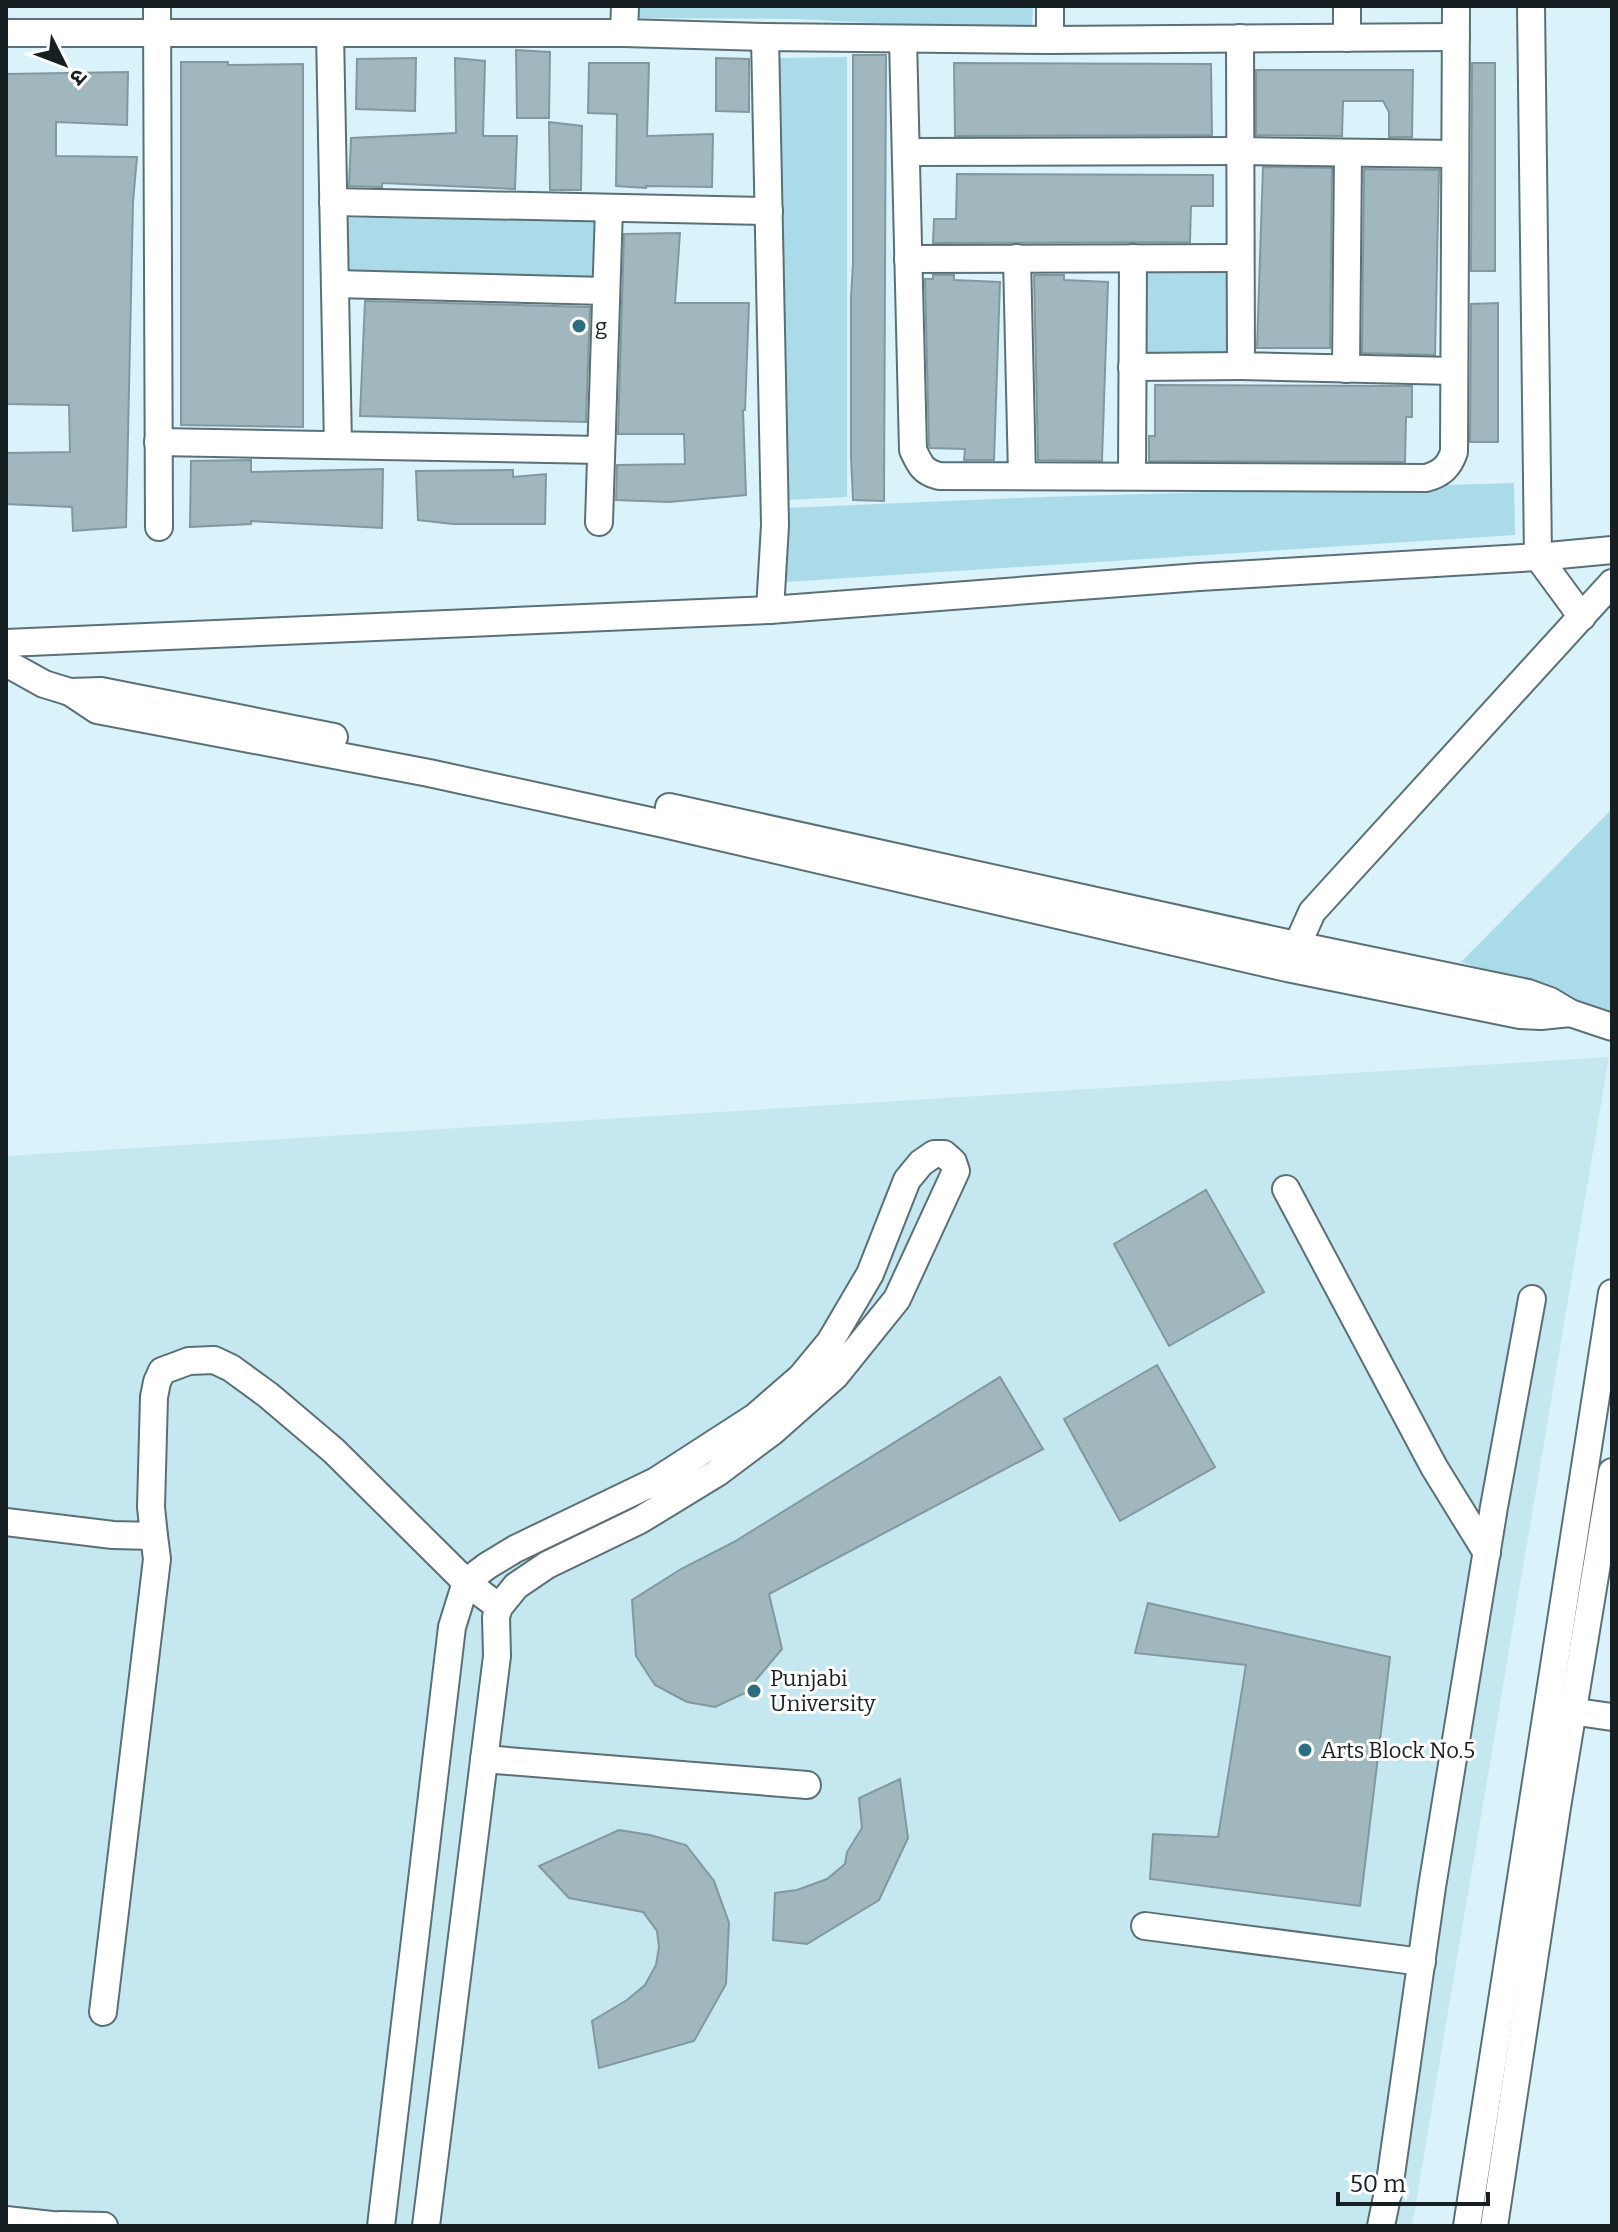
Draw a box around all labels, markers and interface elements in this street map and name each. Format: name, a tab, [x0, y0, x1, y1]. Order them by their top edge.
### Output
north arrow	[24, 24, 104, 104]
text: उ	[63, 63, 93, 92]
place label: g	[595, 313, 607, 340]
marker: g	[570, 317, 588, 335]
place label: Punjabi University	[770, 1665, 876, 1717]
marker: Punjabi University	[745, 1682, 763, 1700]
place label: Arts Block No.5	[1321, 1737, 1475, 1764]
marker: Arts Block No.5	[1296, 1741, 1314, 1759]
scale bar	[1338, 2156, 1488, 2206]
text: 50 m	[1350, 2170, 1406, 2198]

